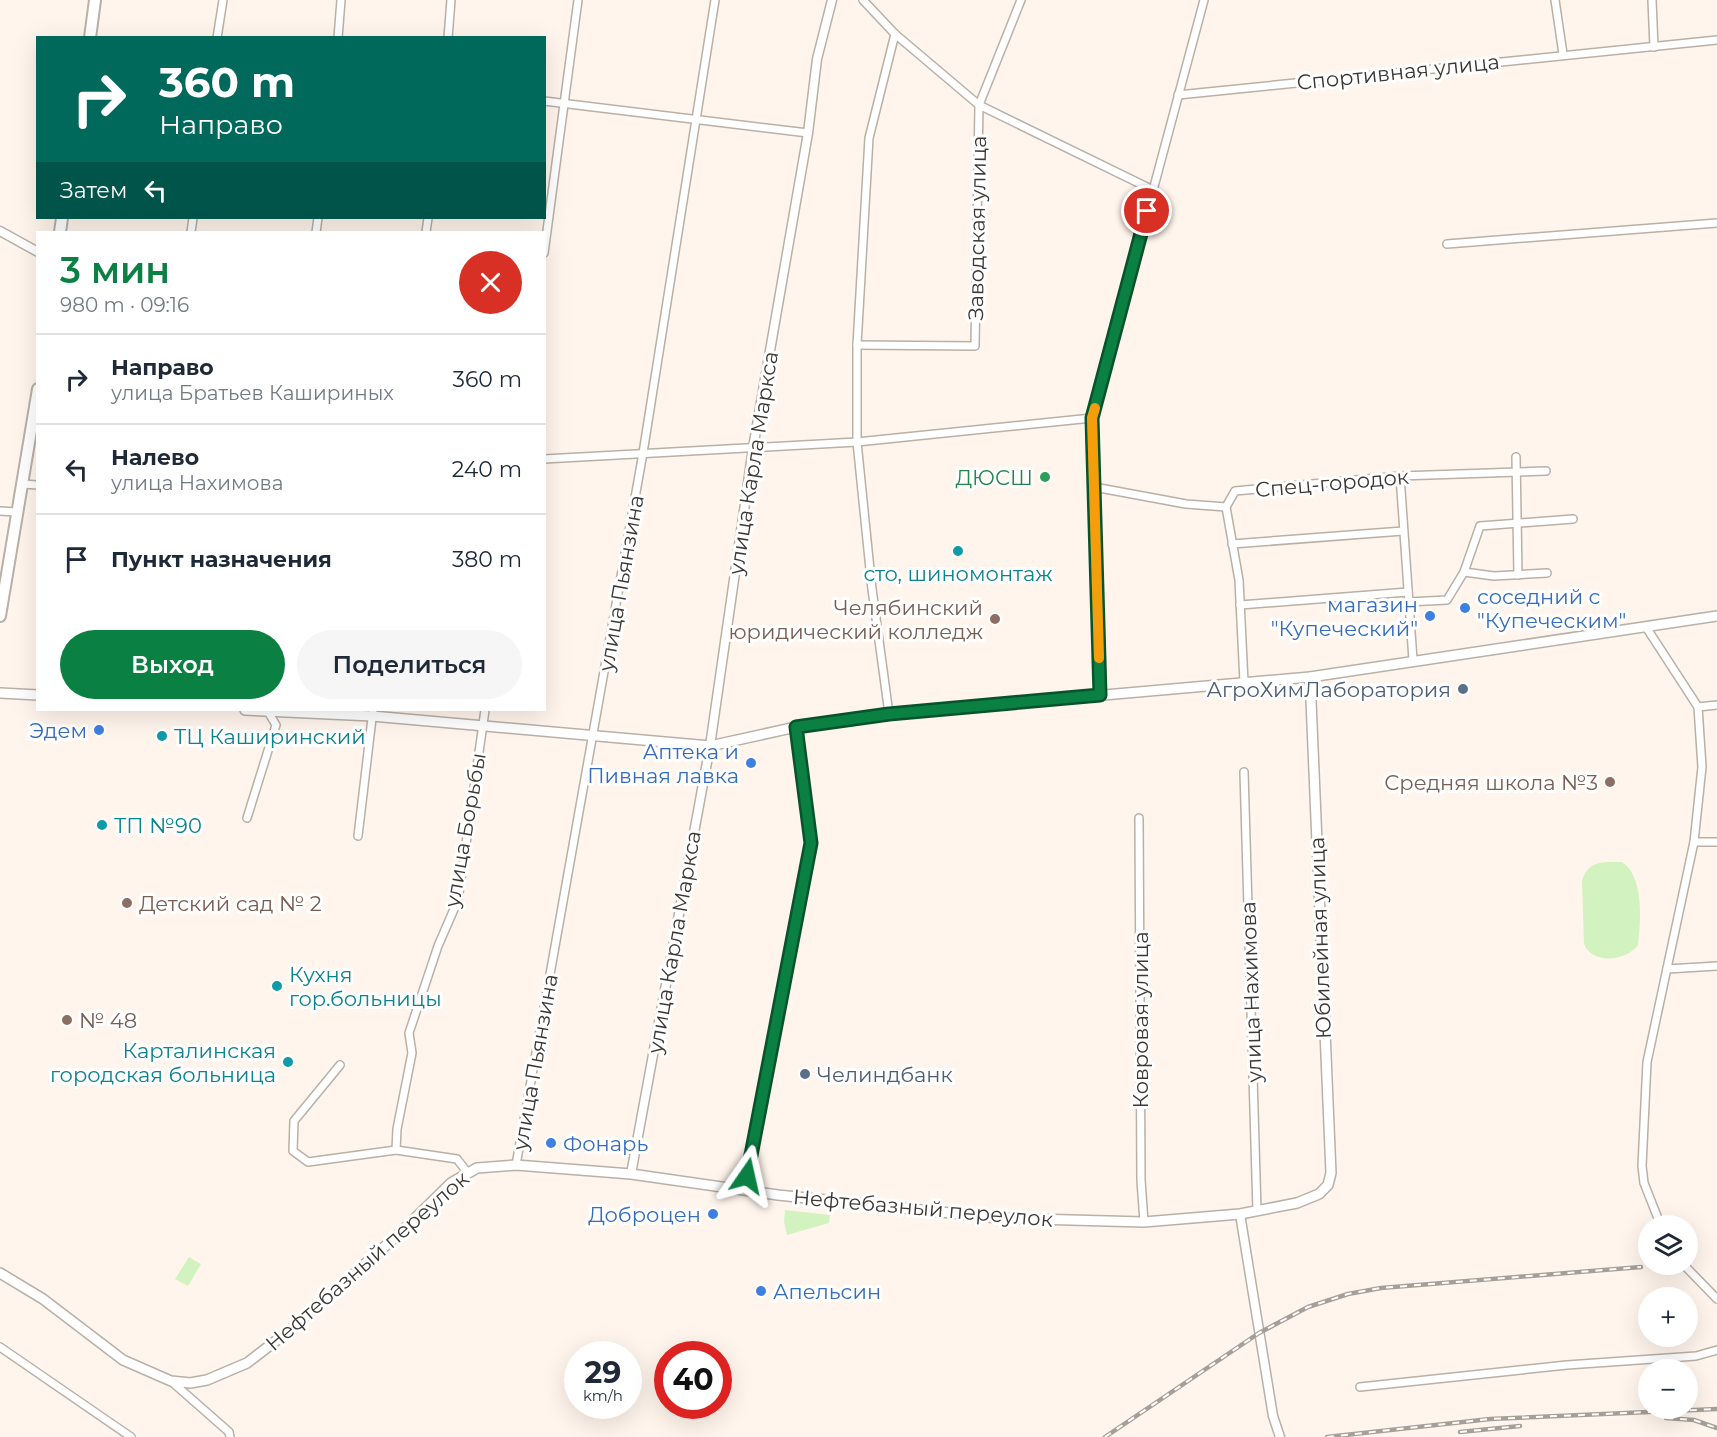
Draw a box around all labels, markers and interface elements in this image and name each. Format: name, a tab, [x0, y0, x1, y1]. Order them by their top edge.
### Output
street label: Спортивная улица	[1295, 49, 1501, 95]
text: 360 m	[159, 56, 295, 108]
icon: right	[60, 60, 138, 138]
text: Направо	[159, 108, 283, 141]
street label: Заводская улица	[963, 135, 991, 321]
icon: left	[139, 174, 172, 207]
text: Затем	[60, 177, 127, 204]
pin	[1121, 185, 1172, 236]
icon: arrive	[1130, 194, 1163, 227]
text: 3 мин	[60, 248, 170, 292]
button: close	[459, 251, 522, 314]
text: 980 m · 09:16	[60, 293, 189, 317]
street label: улица Карла Маркса	[723, 350, 783, 577]
text: Направо	[111, 354, 214, 381]
icon: right	[60, 363, 93, 396]
text: 360 m	[453, 366, 522, 393]
text: улица Братьев Кашириных	[111, 381, 394, 405]
text: Налево	[111, 444, 199, 471]
icon: left	[60, 453, 93, 486]
text: 240 m	[452, 456, 522, 483]
street label: Спец-городок	[1254, 464, 1410, 502]
place label: ДЮСШ	[955, 465, 1033, 490]
marker: ДЮСШ	[1038, 470, 1052, 484]
text: улица Нахимова	[111, 471, 283, 495]
street label: улица Пьянзина	[593, 493, 649, 674]
icon: arrive	[60, 543, 93, 576]
marker: сто, шиномонтаж	[951, 544, 965, 558]
text: Пункт назначения	[111, 546, 332, 573]
text: 380 m	[452, 546, 522, 573]
place label: сто, шиномонтаж	[863, 561, 1053, 586]
place label: соседний с "Купеческим"	[1477, 584, 1626, 633]
place label: магазин "Купеческий"	[1271, 592, 1418, 641]
place label: Челябинский юридический колледж	[728, 595, 983, 644]
marker: соседний с "Купеческим"	[1458, 601, 1472, 615]
marker: магазин "Купеческий"	[1423, 609, 1437, 623]
marker: Челябинский юридический колледж	[988, 612, 1002, 626]
button: Выход	[60, 630, 285, 699]
button: Поделиться	[297, 630, 522, 699]
place label: АгроХимЛаборатория	[1206, 677, 1451, 702]
marker: АгроХимЛаборатория	[1456, 682, 1470, 696]
place label: Эдем	[29, 718, 87, 743]
marker: Эдем	[92, 723, 106, 737]
place label: ТЦ Каширинский	[174, 724, 366, 749]
marker: ТЦ Каширинский	[155, 729, 169, 743]
place label: Аптека и Пивная лавка	[587, 739, 739, 788]
street label: улица Борьбы	[439, 751, 491, 910]
marker: Аптека и Пивная лавка	[744, 756, 758, 770]
place label: Средняя школа №3	[1384, 770, 1598, 795]
marker: Средняя школа №3	[1603, 775, 1617, 789]
place label: ТП №90	[114, 813, 202, 838]
marker: ТП №90	[95, 818, 109, 832]
street label: улица Карла Маркса	[642, 829, 706, 1056]
street label: Юбилейная улица	[1304, 837, 1336, 1039]
place label: Детский сад № 2	[139, 891, 322, 916]
marker: Детский сад № 2	[120, 896, 134, 910]
street label: улица Нахимова	[1235, 901, 1267, 1084]
street label: Ковровая улица	[1128, 932, 1153, 1108]
place label: Кухня гор.больницы	[289, 962, 442, 1011]
street label: улица Пьянзина	[507, 972, 563, 1153]
marker: Кухня гор.больницы	[270, 979, 284, 993]
place label: № 48	[79, 1008, 137, 1033]
marker: № 48	[60, 1013, 74, 1027]
place label: Карталинская городская больница	[50, 1038, 276, 1087]
marker: Карталинская городская больница	[281, 1055, 295, 1069]
place label: Челиндбанк	[817, 1062, 953, 1087]
marker: Челиндбанк	[798, 1067, 812, 1081]
place label: Фонарь	[563, 1131, 648, 1156]
marker: Фонарь	[544, 1136, 558, 1150]
position arrow	[715, 1144, 779, 1208]
street label: Нефтебазный переулок	[260, 1166, 474, 1356]
street label: Нефтебазный переулок	[792, 1184, 1054, 1232]
place label: Доброцен	[588, 1202, 701, 1227]
marker: Доброцен	[706, 1207, 720, 1221]
map controls	[1638, 1215, 1698, 1419]
button: layers	[1638, 1215, 1698, 1275]
place label: Апельсин	[773, 1279, 881, 1304]
marker: Апельсин	[754, 1284, 768, 1298]
button: +	[1638, 1287, 1698, 1347]
speed limit sign: 40	[654, 1341, 732, 1419]
text: 29	[585, 1354, 621, 1391]
button: −	[1638, 1359, 1698, 1419]
text: km/h	[583, 1386, 623, 1405]

